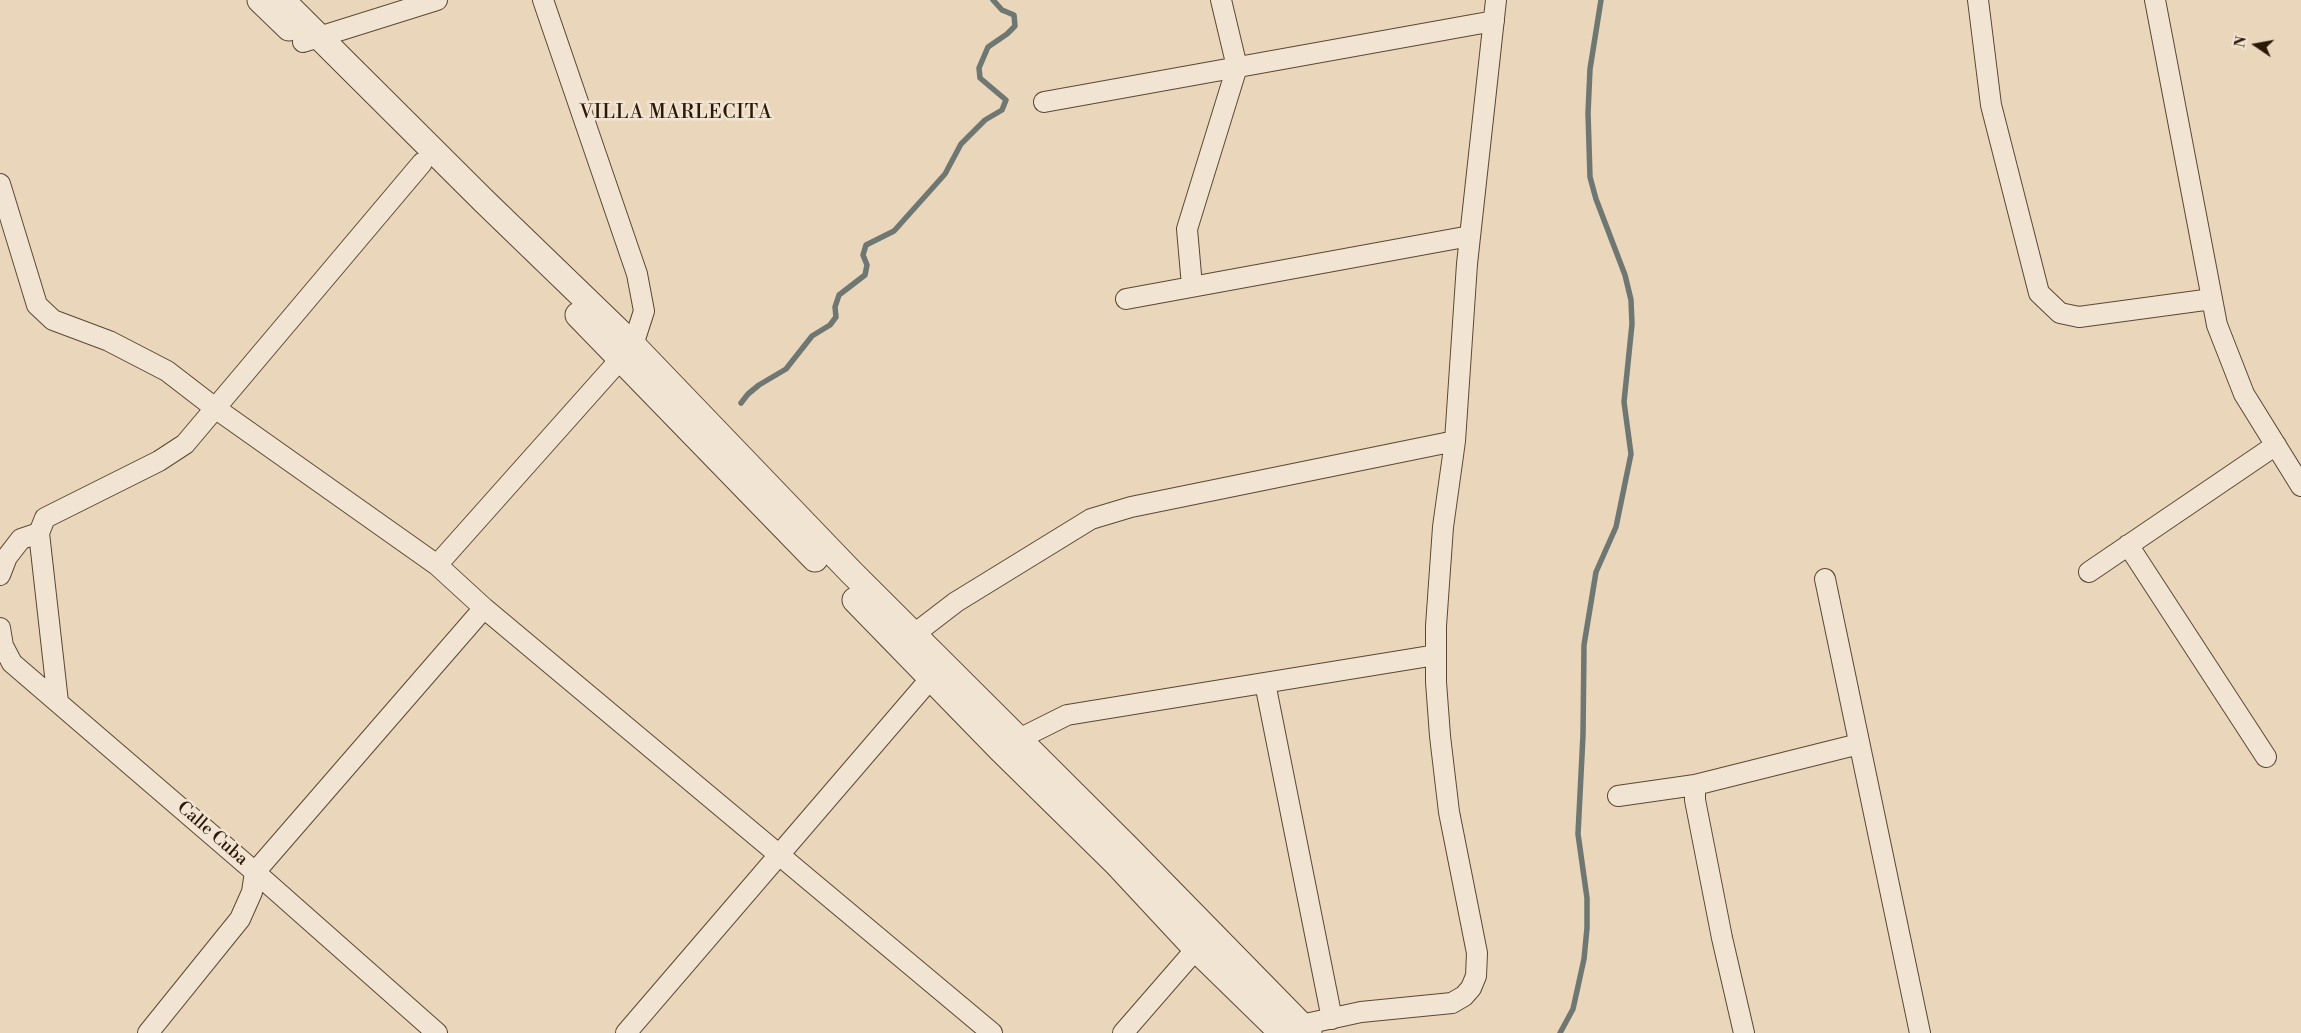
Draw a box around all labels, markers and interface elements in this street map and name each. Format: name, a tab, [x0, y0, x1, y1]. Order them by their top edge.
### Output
north arrow	[2231, 20, 2281, 70]
text: N	[2231, 35, 2251, 49]
district label: VILLA MARLECITA	[578, 102, 774, 124]
street label: Calle Cuba	[172, 797, 252, 871]

